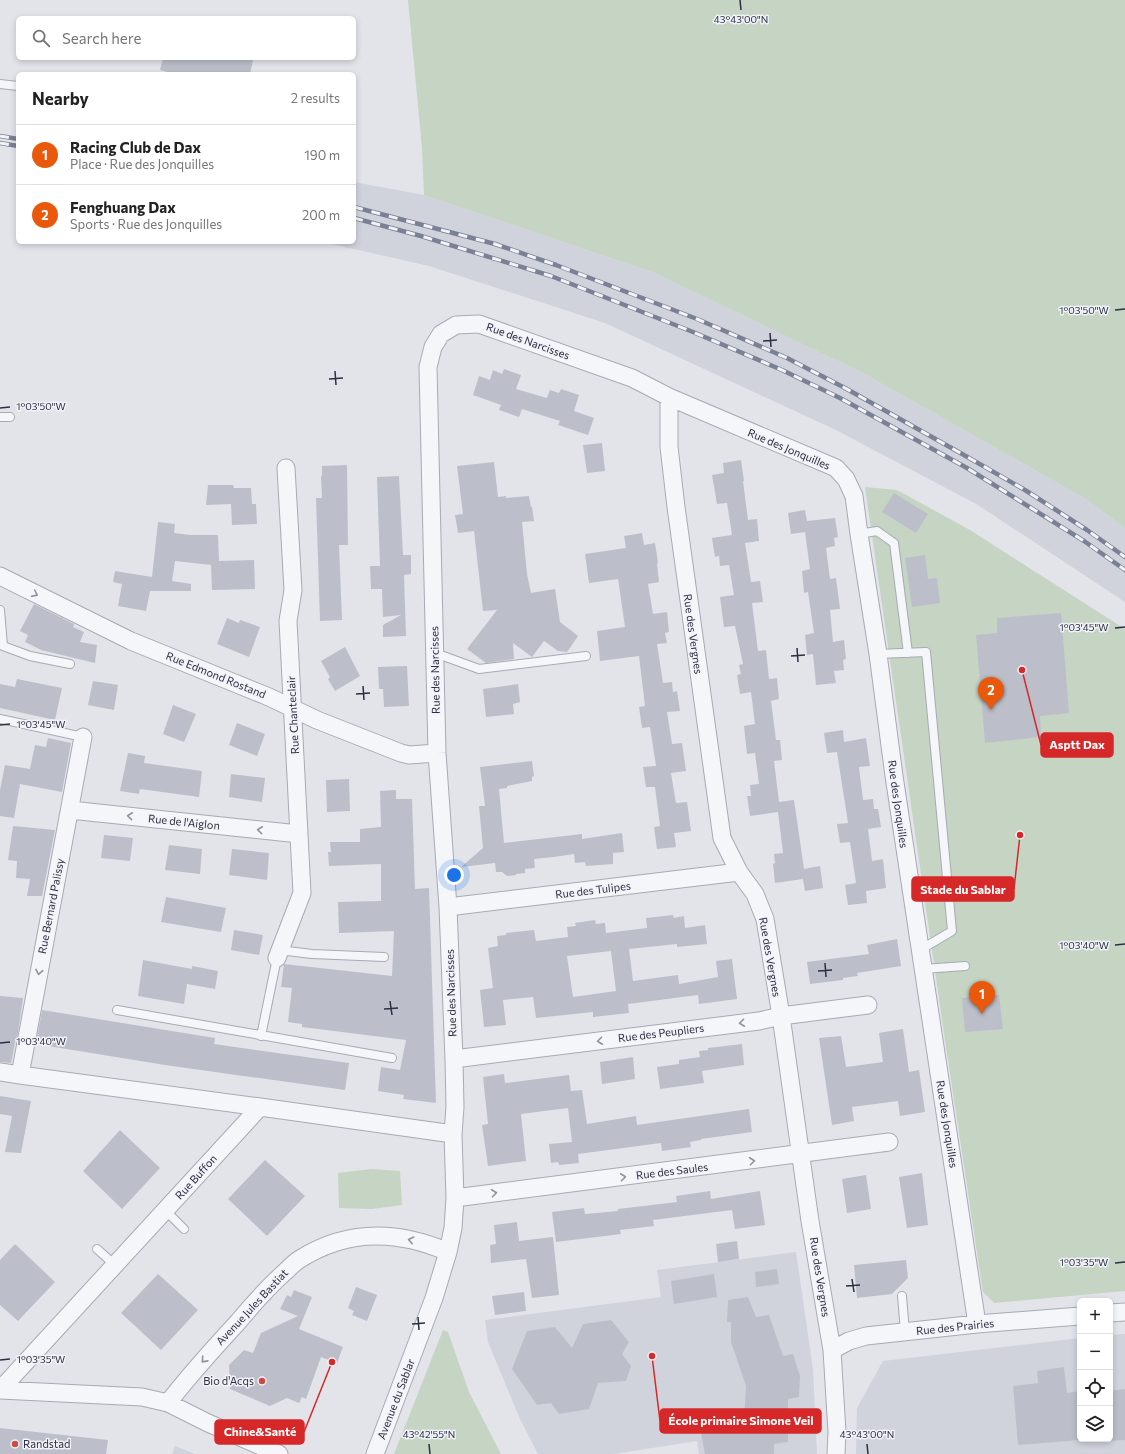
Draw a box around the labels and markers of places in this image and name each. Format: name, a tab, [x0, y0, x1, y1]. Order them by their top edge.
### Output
pin: 2	[978, 677, 1004, 710]
callout: Asptt Dax	[1041, 733, 1113, 757]
callout: Stade du Sablar	[912, 877, 1014, 901]
pin: 1	[969, 981, 995, 1014]
place label: Bio d'Acqs	[203, 1374, 254, 1387]
marker: Bio d'Acqs	[257, 1376, 267, 1386]
callout: École primaire Simone Veil	[660, 1409, 821, 1433]
callout: Chine&Santé	[215, 1420, 304, 1444]
place label: Randstad	[23, 1437, 70, 1450]
marker: Randstad	[10, 1439, 20, 1449]

